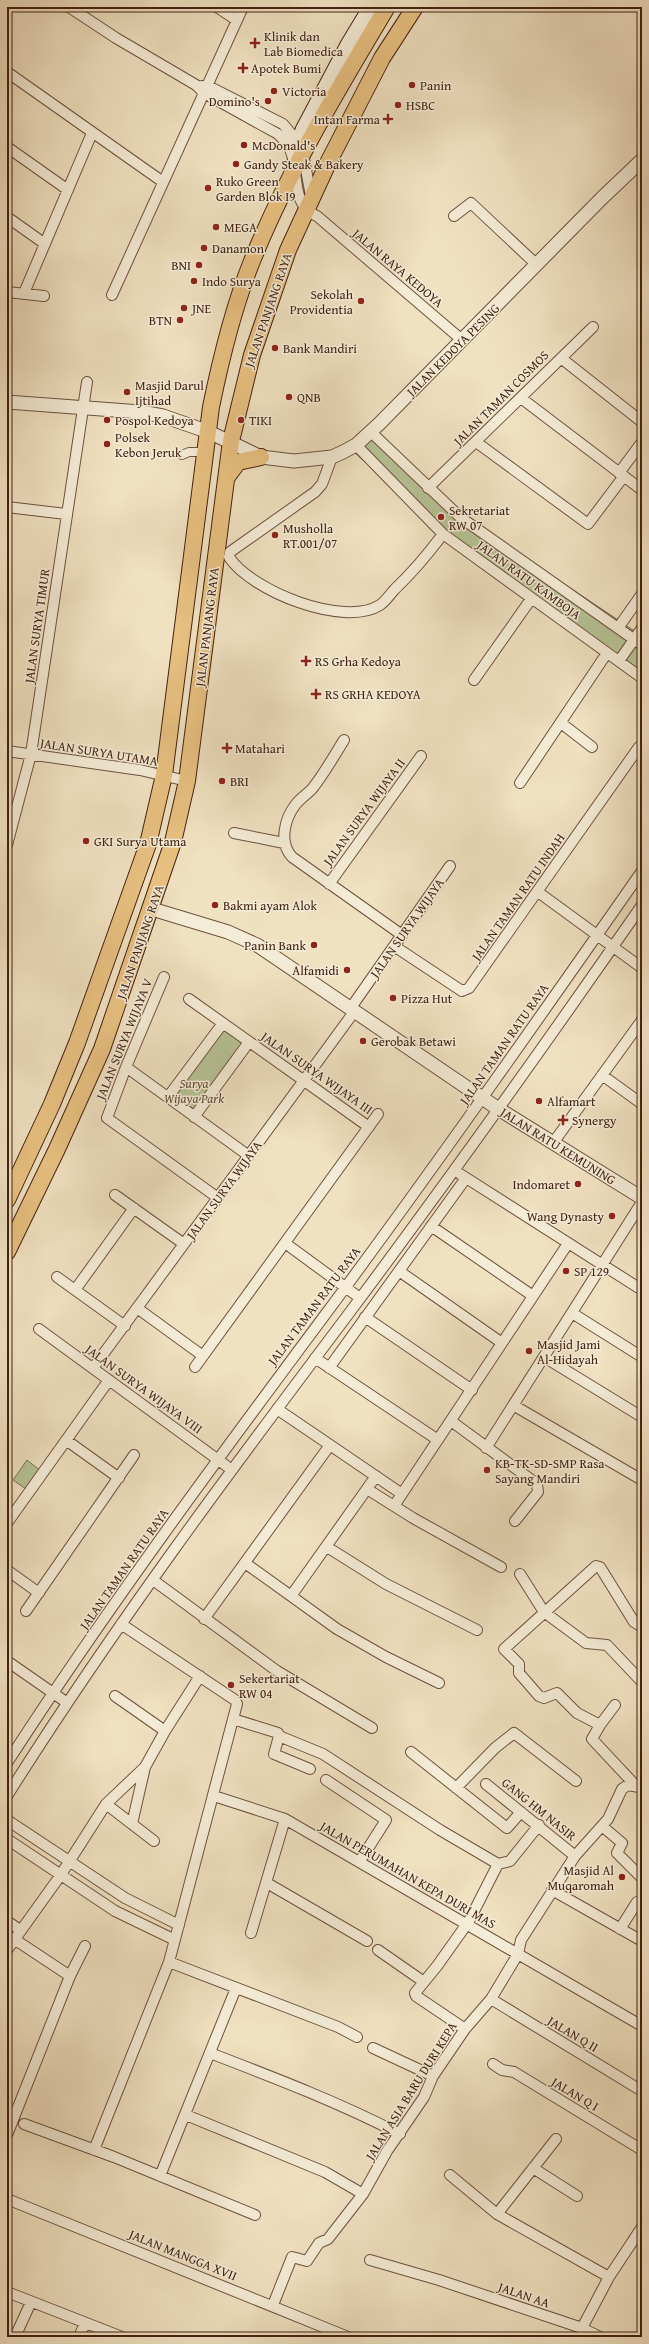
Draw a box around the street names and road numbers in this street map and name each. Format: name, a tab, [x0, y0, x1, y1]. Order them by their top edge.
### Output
street label: JALAN RAYA KEDOYA	[347, 223, 448, 312]
street label: JALAN PANJANG RAYA	[239, 250, 297, 372]
street label: JALAN KEDOYA PESING	[401, 299, 504, 402]
street label: JALAN TAMAN COSMOS	[448, 346, 553, 451]
street label: JALAN RATU KAMBOJA	[471, 535, 585, 624]
street label: JALAN PANJANG RAYA	[190, 566, 224, 690]
street label: JALAN SURYA TIMUR	[19, 567, 55, 686]
street label: JALAN SURYA UTAMA	[37, 733, 159, 771]
street label: JALAN SURYA WIJAYA II	[317, 754, 410, 871]
street label: JALAN TAMAN RATU INDAH	[466, 829, 570, 966]
street label: JALAN SURYA WIJAYA	[364, 874, 449, 983]
street label: JALAN PANJANG RAYA	[111, 882, 169, 1004]
street label: JALAN SURYA WIJAYA V	[90, 975, 157, 1104]
street label: JALAN TAMAN RATU RAYA	[454, 979, 553, 1110]
street label: JALAN SURYA WIJAYA III	[255, 1026, 377, 1119]
street label: JALAN RATU KEMUNING	[495, 1102, 620, 1190]
street label: JALAN SURYA WIJAYA	[180, 1137, 266, 1245]
street label: JALAN TAMAN RATU RAYA	[262, 1243, 365, 1371]
street label: JALAN SURYA WIJAYA VIII	[80, 1339, 207, 1438]
street label: JALAN TAMAN RATU RAYA	[74, 1504, 173, 1635]
street label: GANG HM NASIR	[498, 1773, 581, 1845]
street label: JALAN PERUMAHAN KEPA DURI MAS	[315, 1816, 500, 1933]
street label: JALAN Q II	[542, 2010, 602, 2057]
street label: JALAN ASIA BARU DURI KEPA	[360, 2018, 461, 2166]
street label: JALAN Q I	[546, 2071, 602, 2116]
street label: JALAN MANGGA XVII	[124, 2224, 240, 2285]
street label: JALAN AA	[494, 2277, 552, 2313]

